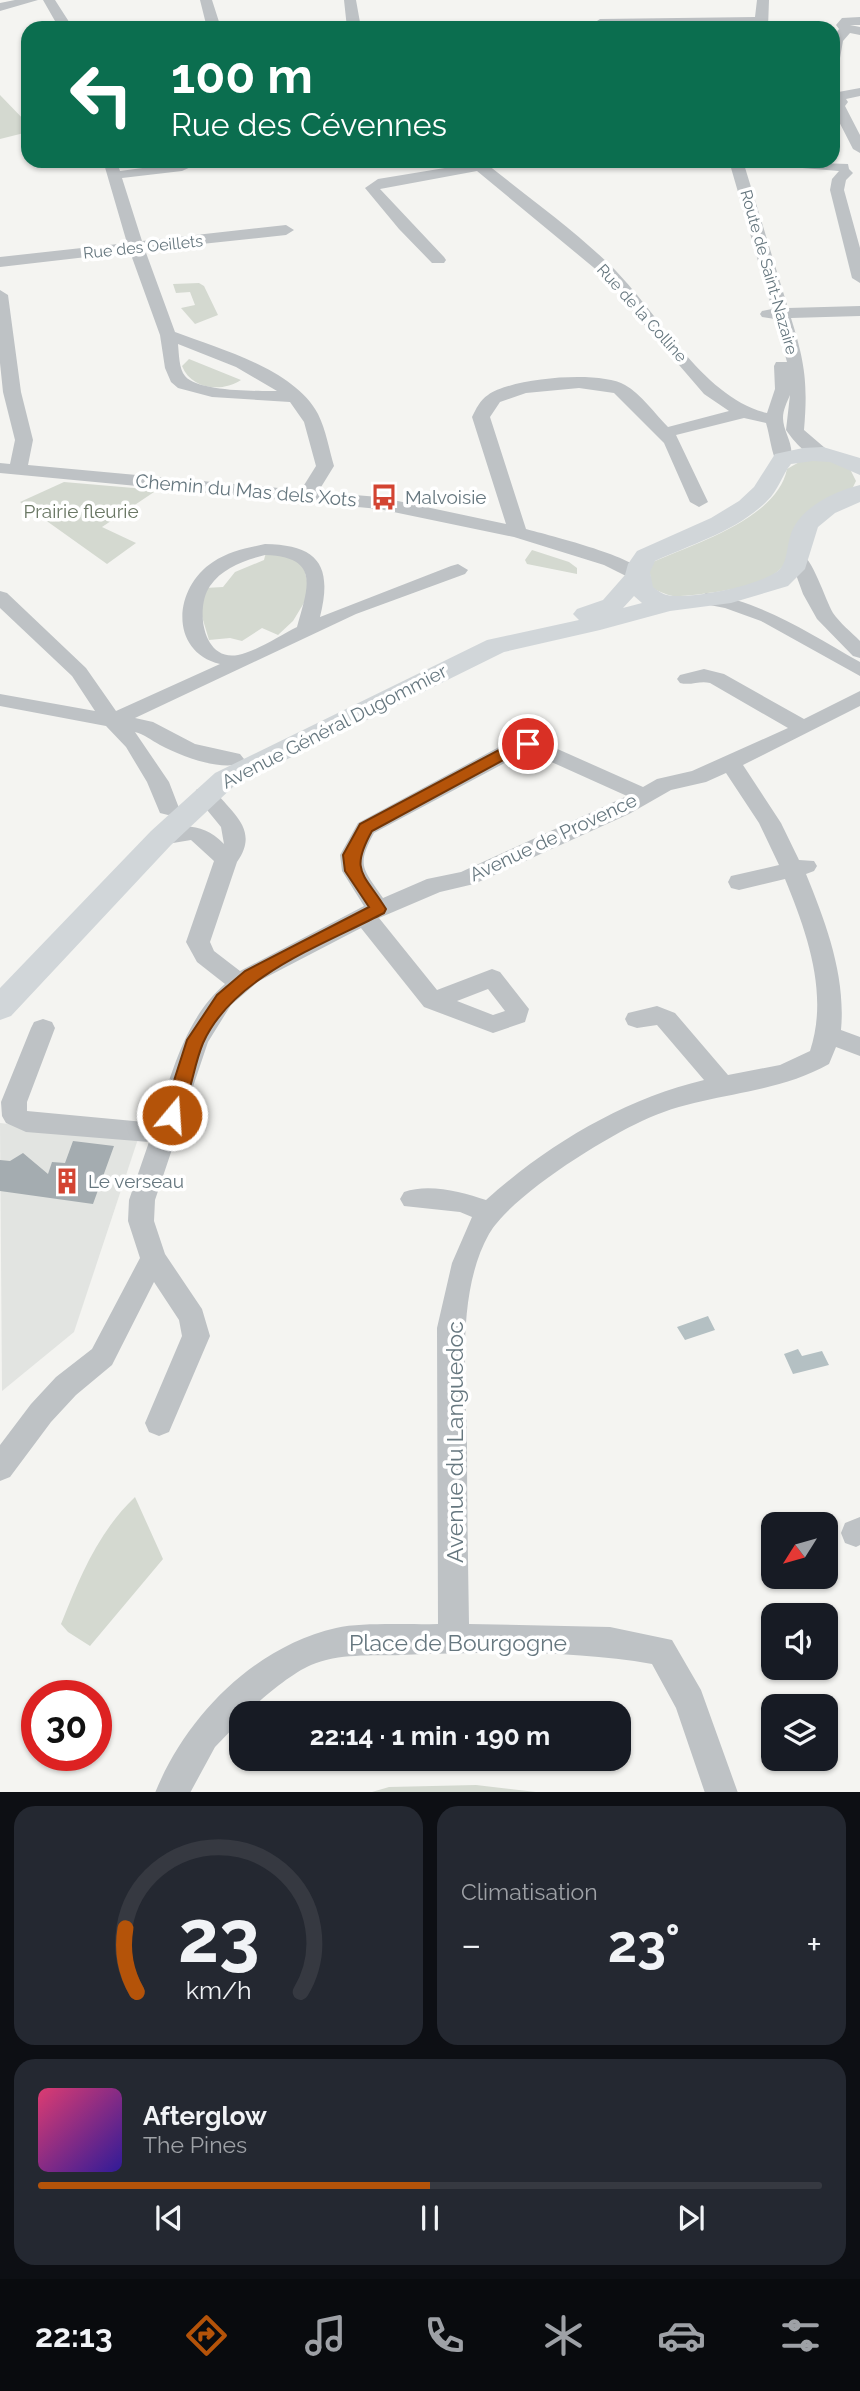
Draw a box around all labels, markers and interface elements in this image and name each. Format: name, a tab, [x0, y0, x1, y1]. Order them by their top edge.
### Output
text: 100 m	[171, 47, 313, 104]
icon: left	[56, 49, 147, 140]
text: Rue des Cévennes	[171, 106, 447, 143]
street label: Route de Saint-Nazaire	[736, 187, 802, 357]
street label: Rue des Oeillets	[82, 231, 204, 263]
street label: Rue de la Colline	[593, 260, 691, 366]
street label: Chemin du Mas dels Xots	[135, 469, 357, 511]
bus stop icon: Malvoisie	[369, 482, 399, 512]
place label: Malvoisie	[405, 486, 486, 508]
park label: Prairie fleurie	[23, 500, 139, 522]
street label: Avenue Général Dugommier	[218, 659, 451, 792]
pin	[498, 714, 558, 774]
icon: arrive	[509, 725, 547, 763]
street label: Avenue de Provence	[466, 789, 640, 885]
position arrow	[135, 1078, 209, 1152]
building icon: Le verseau	[52, 1166, 82, 1196]
place label: Le verseau	[88, 1170, 184, 1192]
street label: Avenue du Languedoc	[441, 1321, 468, 1563]
north arrow	[761, 1512, 838, 1589]
map controls	[761, 1512, 838, 1771]
button: sound	[761, 1603, 838, 1680]
street label: Place de Bourgogne	[349, 1629, 567, 1656]
speed limit sign: 30	[21, 1680, 112, 1771]
button: layers	[761, 1694, 838, 1771]
text: 22:14 · 1 min · 190 m	[310, 1721, 550, 1751]
text: Climatisation	[461, 1878, 598, 1905]
text: 23	[178, 1894, 259, 1979]
text: 23°	[608, 1913, 680, 1974]
text: −	[461, 1922, 481, 1967]
text: +	[806, 1922, 822, 1967]
text: km/h	[186, 1974, 251, 2004]
text: Afterglow	[143, 2101, 267, 2131]
text: The Pines	[143, 2131, 247, 2158]
icon: previous	[150, 2199, 188, 2237]
icon: pause	[411, 2199, 449, 2237]
icon: next	[672, 2199, 710, 2237]
icon: directions	[182, 2311, 231, 2360]
icon: music	[301, 2311, 350, 2360]
icon: phone	[420, 2311, 469, 2360]
icon: climate	[539, 2311, 588, 2360]
icon: car	[657, 2311, 706, 2360]
icon: filters	[776, 2311, 825, 2360]
text: 22:13	[35, 2317, 113, 2354]

